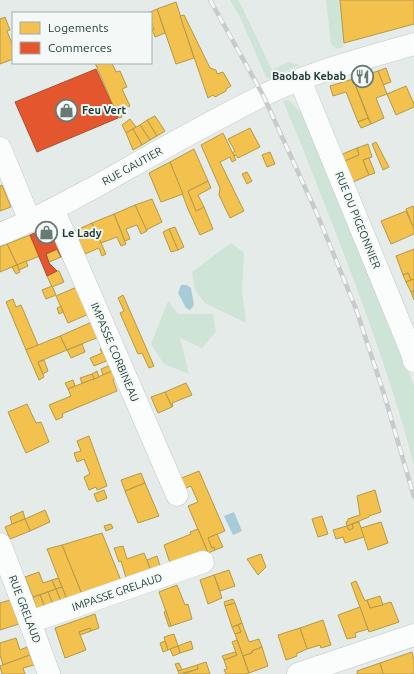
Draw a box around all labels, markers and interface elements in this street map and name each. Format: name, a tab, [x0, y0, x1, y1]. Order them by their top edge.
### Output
legend	[12, 12, 152, 64]
text: Logements	[48, 21, 108, 34]
text: Commerces	[48, 41, 112, 54]
restaurant icon: Baobab Kebab	[349, 63, 375, 89]
place label: Baobab Kebab	[272, 70, 346, 82]
shop icon: Feu Vert	[53, 97, 79, 123]
place label: Feu Vert	[82, 104, 126, 116]
street label: RUE GAUTIER	[100, 144, 164, 187]
street label: RUE DU PIGEONNIER	[333, 170, 383, 270]
shop icon: Le Lady	[34, 220, 60, 246]
place label: Le Lady	[62, 227, 102, 239]
street label: IMPASSE CORBINEAU	[89, 301, 141, 403]
street label: IMPASSE GRELAUD	[70, 571, 164, 613]
street label: RUE GRELAUD	[7, 573, 44, 645]

